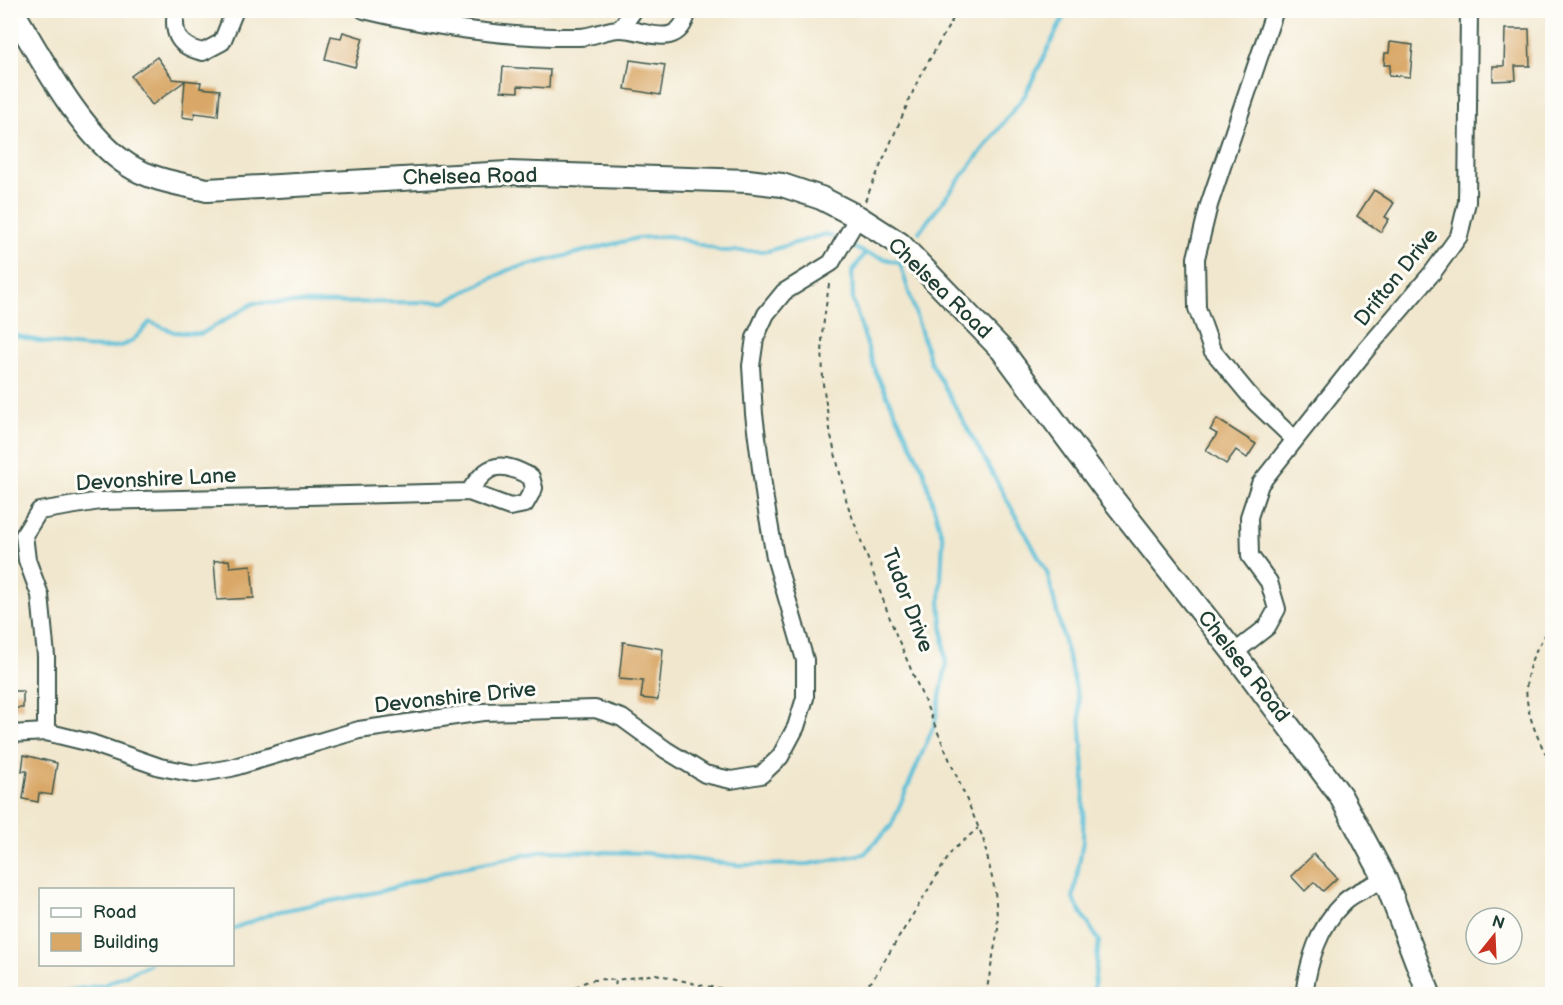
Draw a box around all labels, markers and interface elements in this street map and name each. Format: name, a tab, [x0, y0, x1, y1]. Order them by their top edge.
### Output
street label: Chelsea Road	[402, 163, 538, 190]
street label: Drifton Drive	[1349, 223, 1444, 331]
street label: Chelsea Road	[882, 233, 997, 344]
street label: Devonshire Lane	[75, 463, 237, 496]
street label: Tudor Drive	[876, 545, 939, 656]
street label: Chelsea Road	[1192, 605, 1295, 727]
street label: Devonshire Drive	[373, 677, 537, 718]
legend	[39, 888, 234, 966]
text: Road	[93, 902, 137, 923]
north arrow	[1464, 906, 1524, 966]
text: N	[1490, 912, 1507, 934]
text: Building	[93, 932, 159, 953]

